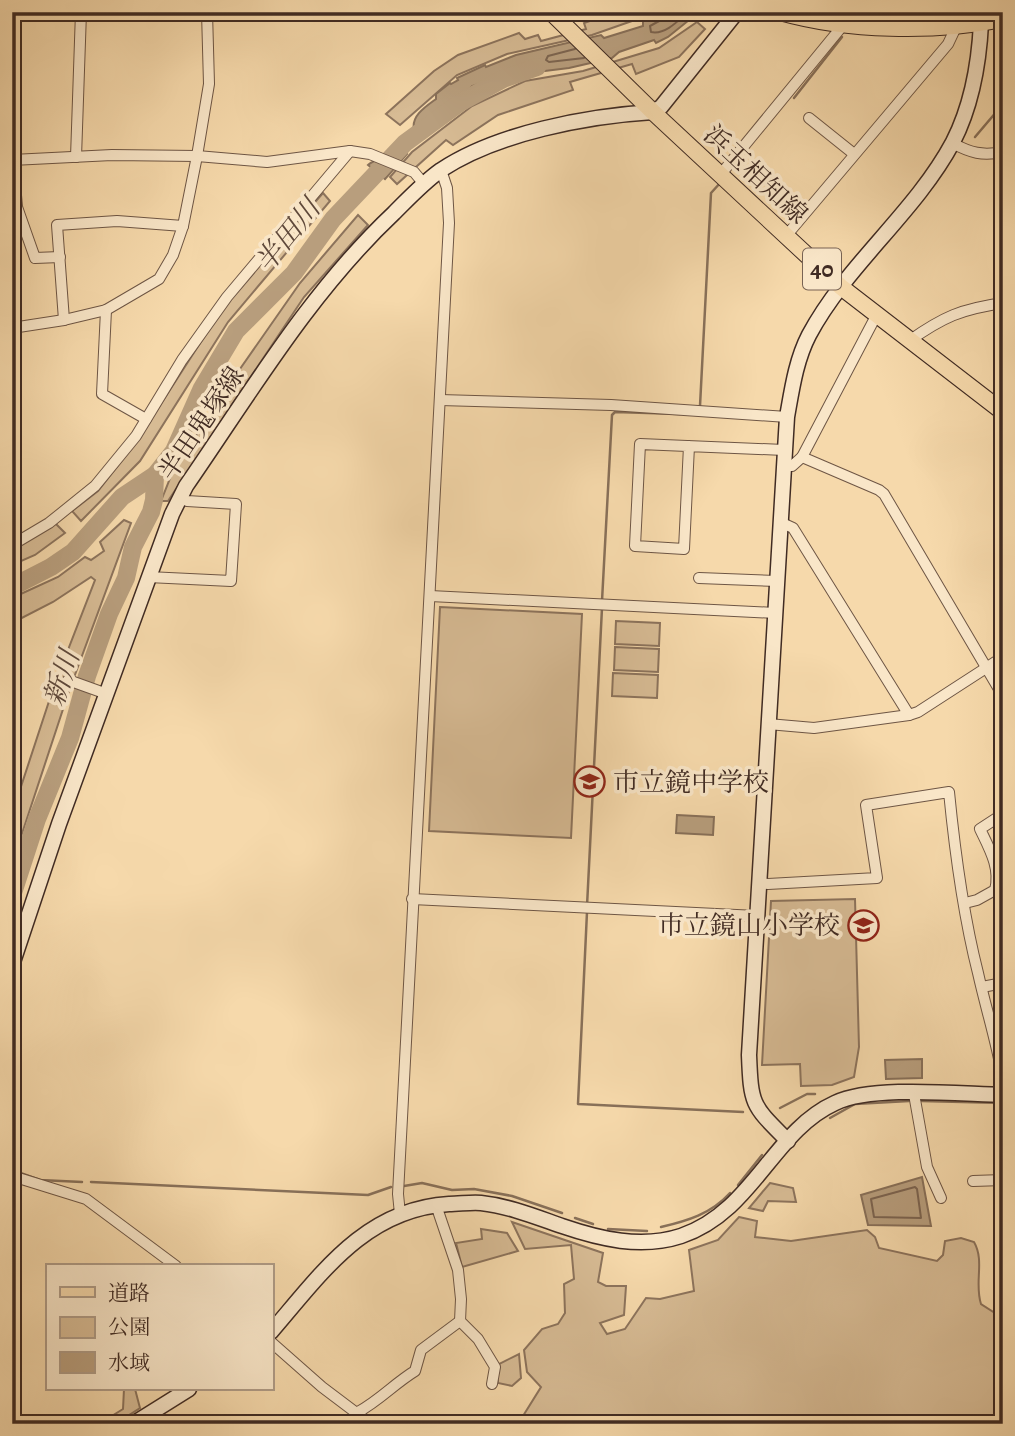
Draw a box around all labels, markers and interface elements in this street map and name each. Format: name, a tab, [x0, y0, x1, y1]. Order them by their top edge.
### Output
street label: 浜玉相知線	[696, 117, 815, 231]
water label: 半田川	[247, 189, 331, 280]
road number: 40	[803, 248, 841, 290]
street label: 半田鬼塚線	[151, 360, 252, 487]
water label: 新川	[35, 643, 90, 711]
school or university icon: 市立鏡中学校	[573, 765, 607, 799]
place label: 市立鏡中学校	[613, 765, 769, 800]
place label: 市立鏡山小学校	[658, 908, 840, 943]
school or university icon: 市立鏡山小学校	[846, 908, 880, 942]
legend	[46, 1264, 273, 1390]
text: 道路	[108, 1279, 150, 1307]
text: 公園	[108, 1313, 150, 1341]
text: 水域	[108, 1349, 150, 1377]

